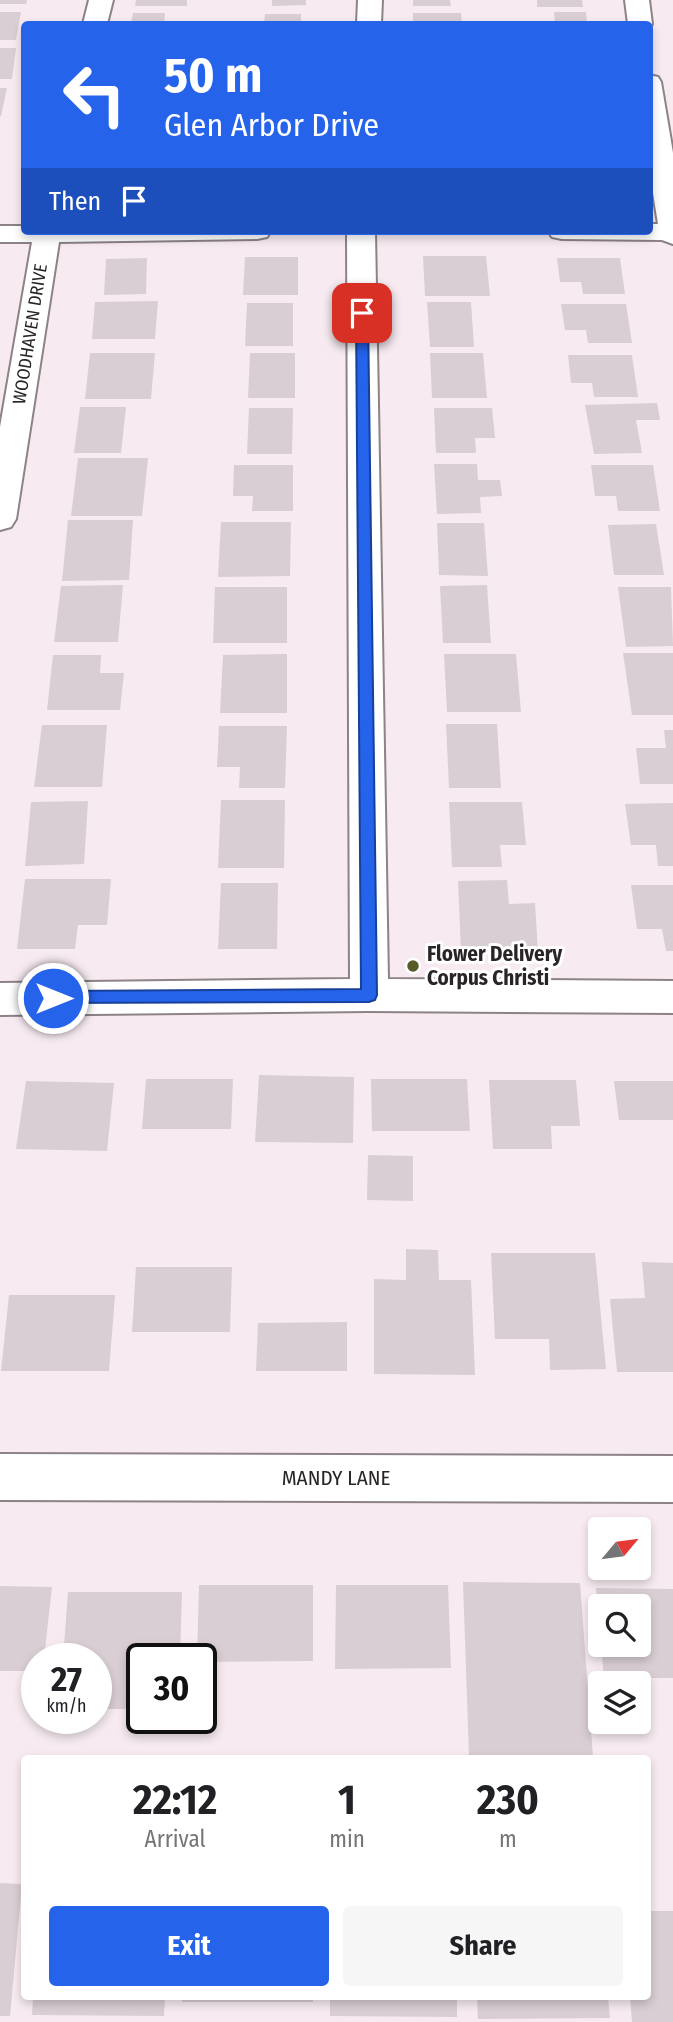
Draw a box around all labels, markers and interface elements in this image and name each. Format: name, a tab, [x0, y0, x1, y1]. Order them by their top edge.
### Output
text: 50 m	[164, 46, 262, 105]
icon: left	[49, 49, 140, 140]
text: Glen Arbor Drive	[164, 106, 379, 144]
icon: arrive	[115, 182, 153, 220]
text: Then	[49, 186, 101, 217]
street label: WOODHAVEN DRIVE	[8, 262, 52, 406]
pin	[332, 283, 392, 343]
icon: arrive	[343, 294, 381, 332]
place label: Flower Delivery Corpus Christi	[427, 941, 563, 991]
marker: Flower Delivery Corpus Christi	[405, 958, 421, 974]
position arrow	[16, 961, 90, 1035]
street label: MANDY LANE	[282, 1465, 390, 1491]
north arrow	[588, 1517, 651, 1580]
map controls	[588, 1517, 651, 1734]
button: search	[588, 1594, 651, 1657]
speed limit sign: 30	[126, 1643, 217, 1734]
text: 27	[51, 1658, 82, 1700]
button: layers	[588, 1671, 651, 1734]
text: km/h	[46, 1695, 87, 1717]
text: 22:12	[133, 1775, 217, 1825]
text: 1	[338, 1775, 356, 1825]
text: 230	[477, 1775, 539, 1825]
text: Arrival	[145, 1825, 206, 1853]
text: min	[329, 1825, 365, 1853]
text: m	[499, 1825, 517, 1853]
button: Exit	[49, 1906, 329, 1986]
button: Share	[343, 1906, 623, 1986]

